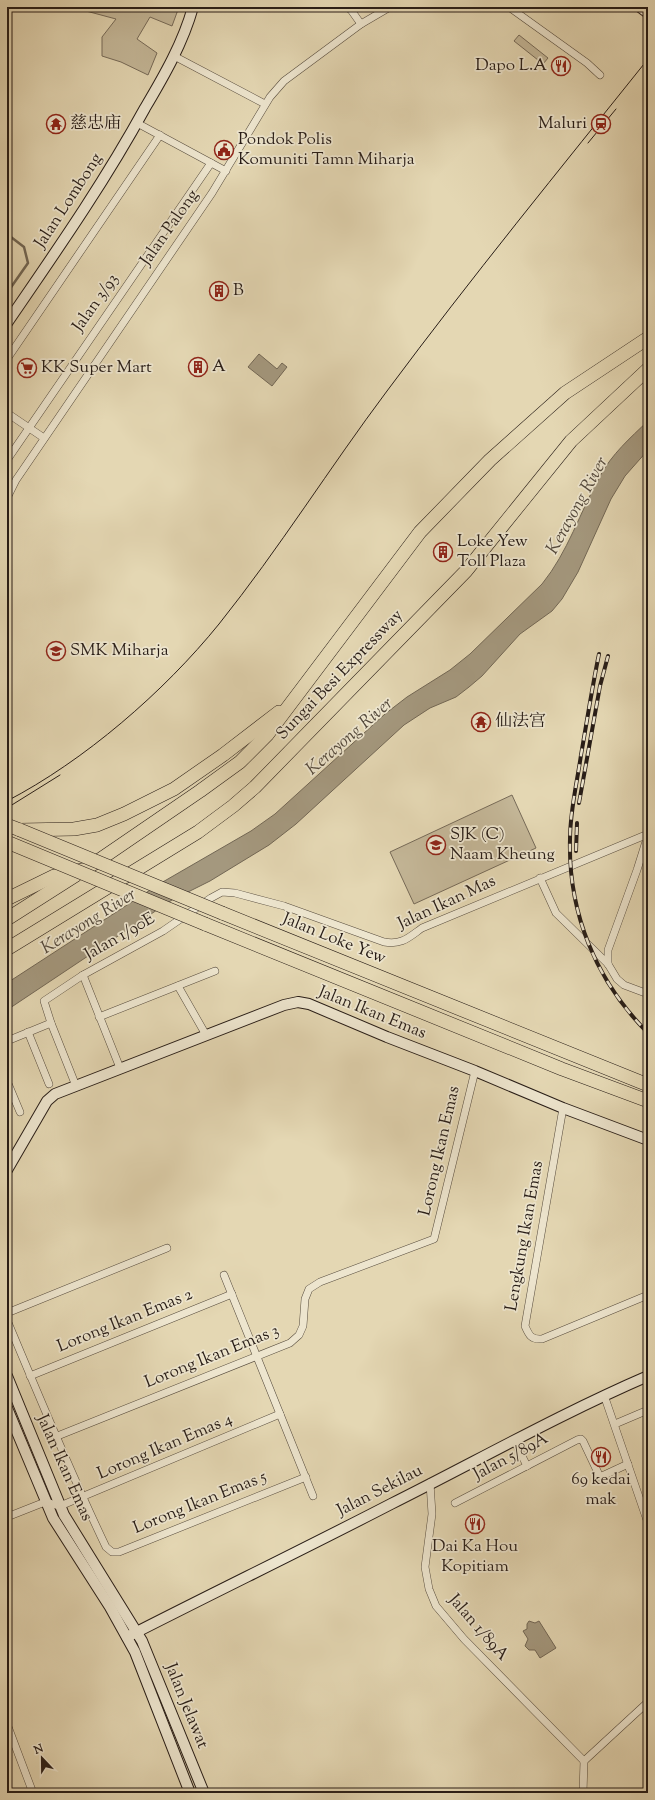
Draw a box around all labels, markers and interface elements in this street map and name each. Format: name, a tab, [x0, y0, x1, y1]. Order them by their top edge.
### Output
place label: Dapo L.A	[475, 54, 547, 78]
restaurant icon: Dapo L.A	[550, 55, 572, 77]
place label: 慈忠庙	[70, 112, 121, 136]
place label: Maluri	[538, 112, 587, 136]
temple icon: 慈忠庙	[45, 113, 67, 135]
station icon: Maluri	[590, 113, 612, 135]
place label: Pondok Polis Komuniti Tamn Miharja	[238, 128, 415, 172]
public building icon: Pondok Polis Komuniti Tamn Miharja	[213, 139, 235, 161]
street label: Jalan Lombong	[29, 149, 109, 254]
street label: Jalan Palong	[134, 185, 205, 272]
street label: Jalan 3/93	[66, 269, 125, 338]
place label: B	[233, 279, 244, 303]
building icon: B	[208, 280, 230, 302]
place label: A	[212, 355, 226, 379]
place label: KK Super Mart	[41, 356, 152, 380]
building icon: A	[187, 356, 209, 378]
supermarket icon: KK Super Mart	[16, 357, 38, 379]
water label: Kerayong River	[540, 452, 616, 560]
place label: Loke Yew Toll Plaza	[457, 530, 528, 574]
building icon: Loke Yew Toll Plaza	[432, 541, 454, 563]
street label: Sungai Besi Expressway	[271, 604, 409, 746]
place label: SMK Miharja	[70, 639, 169, 663]
school or university icon: SMK Miharja	[45, 640, 67, 662]
water label: Kerayong River	[301, 691, 400, 782]
place label: 仙法宫	[495, 710, 546, 734]
temple icon: 仙法宫	[470, 711, 492, 733]
place label: SJK (C) Naam Kheung	[450, 823, 555, 867]
school or university icon: SJK (C) Naam Kheung	[425, 834, 447, 856]
street label: Jalan Ikan Mas	[393, 870, 500, 937]
water label: Kerayong River	[36, 882, 142, 962]
street label: Jalan 1/90E	[79, 907, 160, 967]
street label: Jalan Loke Yew	[278, 907, 390, 971]
street label: Jalan Ikan Emas	[313, 980, 430, 1046]
street label: Lorong Ikan Emas	[413, 1083, 467, 1218]
street label: Lengkung Ikan Emas	[500, 1159, 550, 1313]
street label: Lorong Ikan Emas 2	[54, 1283, 196, 1359]
street label: Lorong Ikan Emas 3	[141, 1319, 283, 1395]
street label: Lorong Ikan Emas 4	[94, 1408, 237, 1486]
street label: Jalan Ikan Emas	[29, 1410, 98, 1525]
street label: Jalan 5/89A	[468, 1427, 553, 1487]
restaurant icon: 69 kedai mak	[590, 1446, 612, 1468]
street label: Jalan Sekilau	[332, 1459, 427, 1523]
street label: Lorong Ikan Emas 5	[130, 1465, 270, 1541]
place label: 69 kedai mak	[571, 1468, 631, 1512]
restaurant icon: Dai Ka Hou Kopitiam	[464, 1513, 486, 1535]
place label: Dai Ka Hou Kopitiam	[432, 1535, 518, 1579]
street label: Jalan 1/89A	[442, 1589, 514, 1667]
street label: Jalan Jelawat	[158, 1659, 214, 1753]
north arrow	[22, 1738, 62, 1778]
text: N	[31, 1741, 46, 1759]

